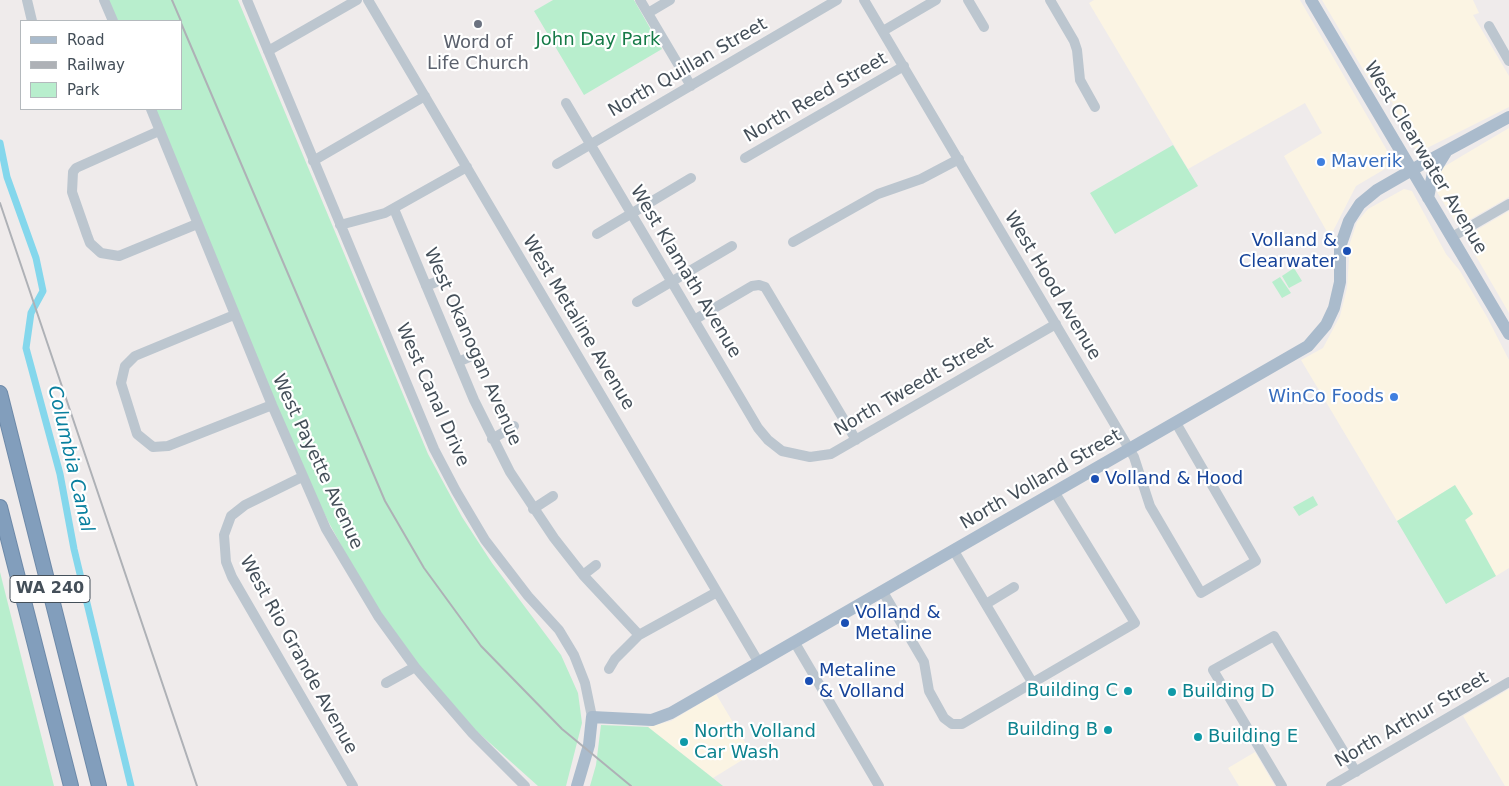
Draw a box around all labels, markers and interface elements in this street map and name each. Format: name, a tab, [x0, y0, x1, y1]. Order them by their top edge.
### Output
street label: North Quillan Street	[605, 14, 771, 122]
marker: Word of Life Church	[472, 18, 484, 30]
legend	[20, 20, 182, 110]
park label: John Day Park	[535, 29, 661, 51]
text: Road	[67, 31, 105, 49]
place label: Word of Life Church	[427, 32, 529, 74]
street label: North Reed Street	[741, 48, 891, 148]
text: Railway	[67, 56, 125, 74]
street label: West Clearwater Avenue	[1359, 58, 1491, 258]
text: Park	[67, 81, 99, 99]
place label: Maverik	[1331, 151, 1402, 173]
marker: Maverik	[1315, 156, 1327, 168]
street label: West Klamath Avenue	[625, 182, 745, 362]
street label: West Hood Avenue	[999, 208, 1105, 364]
place label: Volland & Clearwater	[1239, 230, 1337, 272]
street label: West Metaline Avenue	[517, 232, 639, 414]
street label: West Okanogan Avenue	[419, 245, 525, 449]
marker: Volland & Clearwater	[1341, 245, 1353, 257]
street label: West Canal Drive	[391, 320, 473, 470]
street label: North Tweedt Street	[831, 333, 997, 441]
street label: West Payette Avenue	[267, 371, 367, 553]
water label: Columbia Canal	[42, 384, 98, 534]
place label: WinCo Foods	[1268, 386, 1384, 408]
marker: WinCo Foods	[1388, 391, 1400, 403]
street label: North Volland Street	[957, 425, 1125, 535]
place label: Volland & Hood	[1105, 468, 1243, 490]
marker: Volland & Hood	[1089, 473, 1101, 485]
street label: West Rio Grande Avenue	[234, 552, 362, 758]
road number: WA 240	[10, 576, 90, 602]
place label: Volland & Metaline	[855, 602, 941, 644]
marker: Volland & Metaline	[839, 617, 851, 629]
place label: Metaline & Volland	[819, 660, 905, 702]
street label: North Arthur Street	[1331, 667, 1493, 773]
marker: Metaline & Volland	[803, 675, 815, 687]
place label: Building C	[1027, 680, 1118, 702]
place label: Building D	[1182, 681, 1275, 703]
marker: Building C	[1122, 685, 1134, 697]
marker: Building D	[1166, 686, 1178, 698]
place label: Building B	[1007, 719, 1098, 741]
place label: North Volland Car Wash	[694, 721, 816, 764]
marker: Building B	[1102, 724, 1114, 736]
place label: Building E	[1208, 726, 1298, 748]
marker: Building E	[1192, 731, 1204, 743]
marker: North Volland Car Wash	[678, 736, 690, 748]

